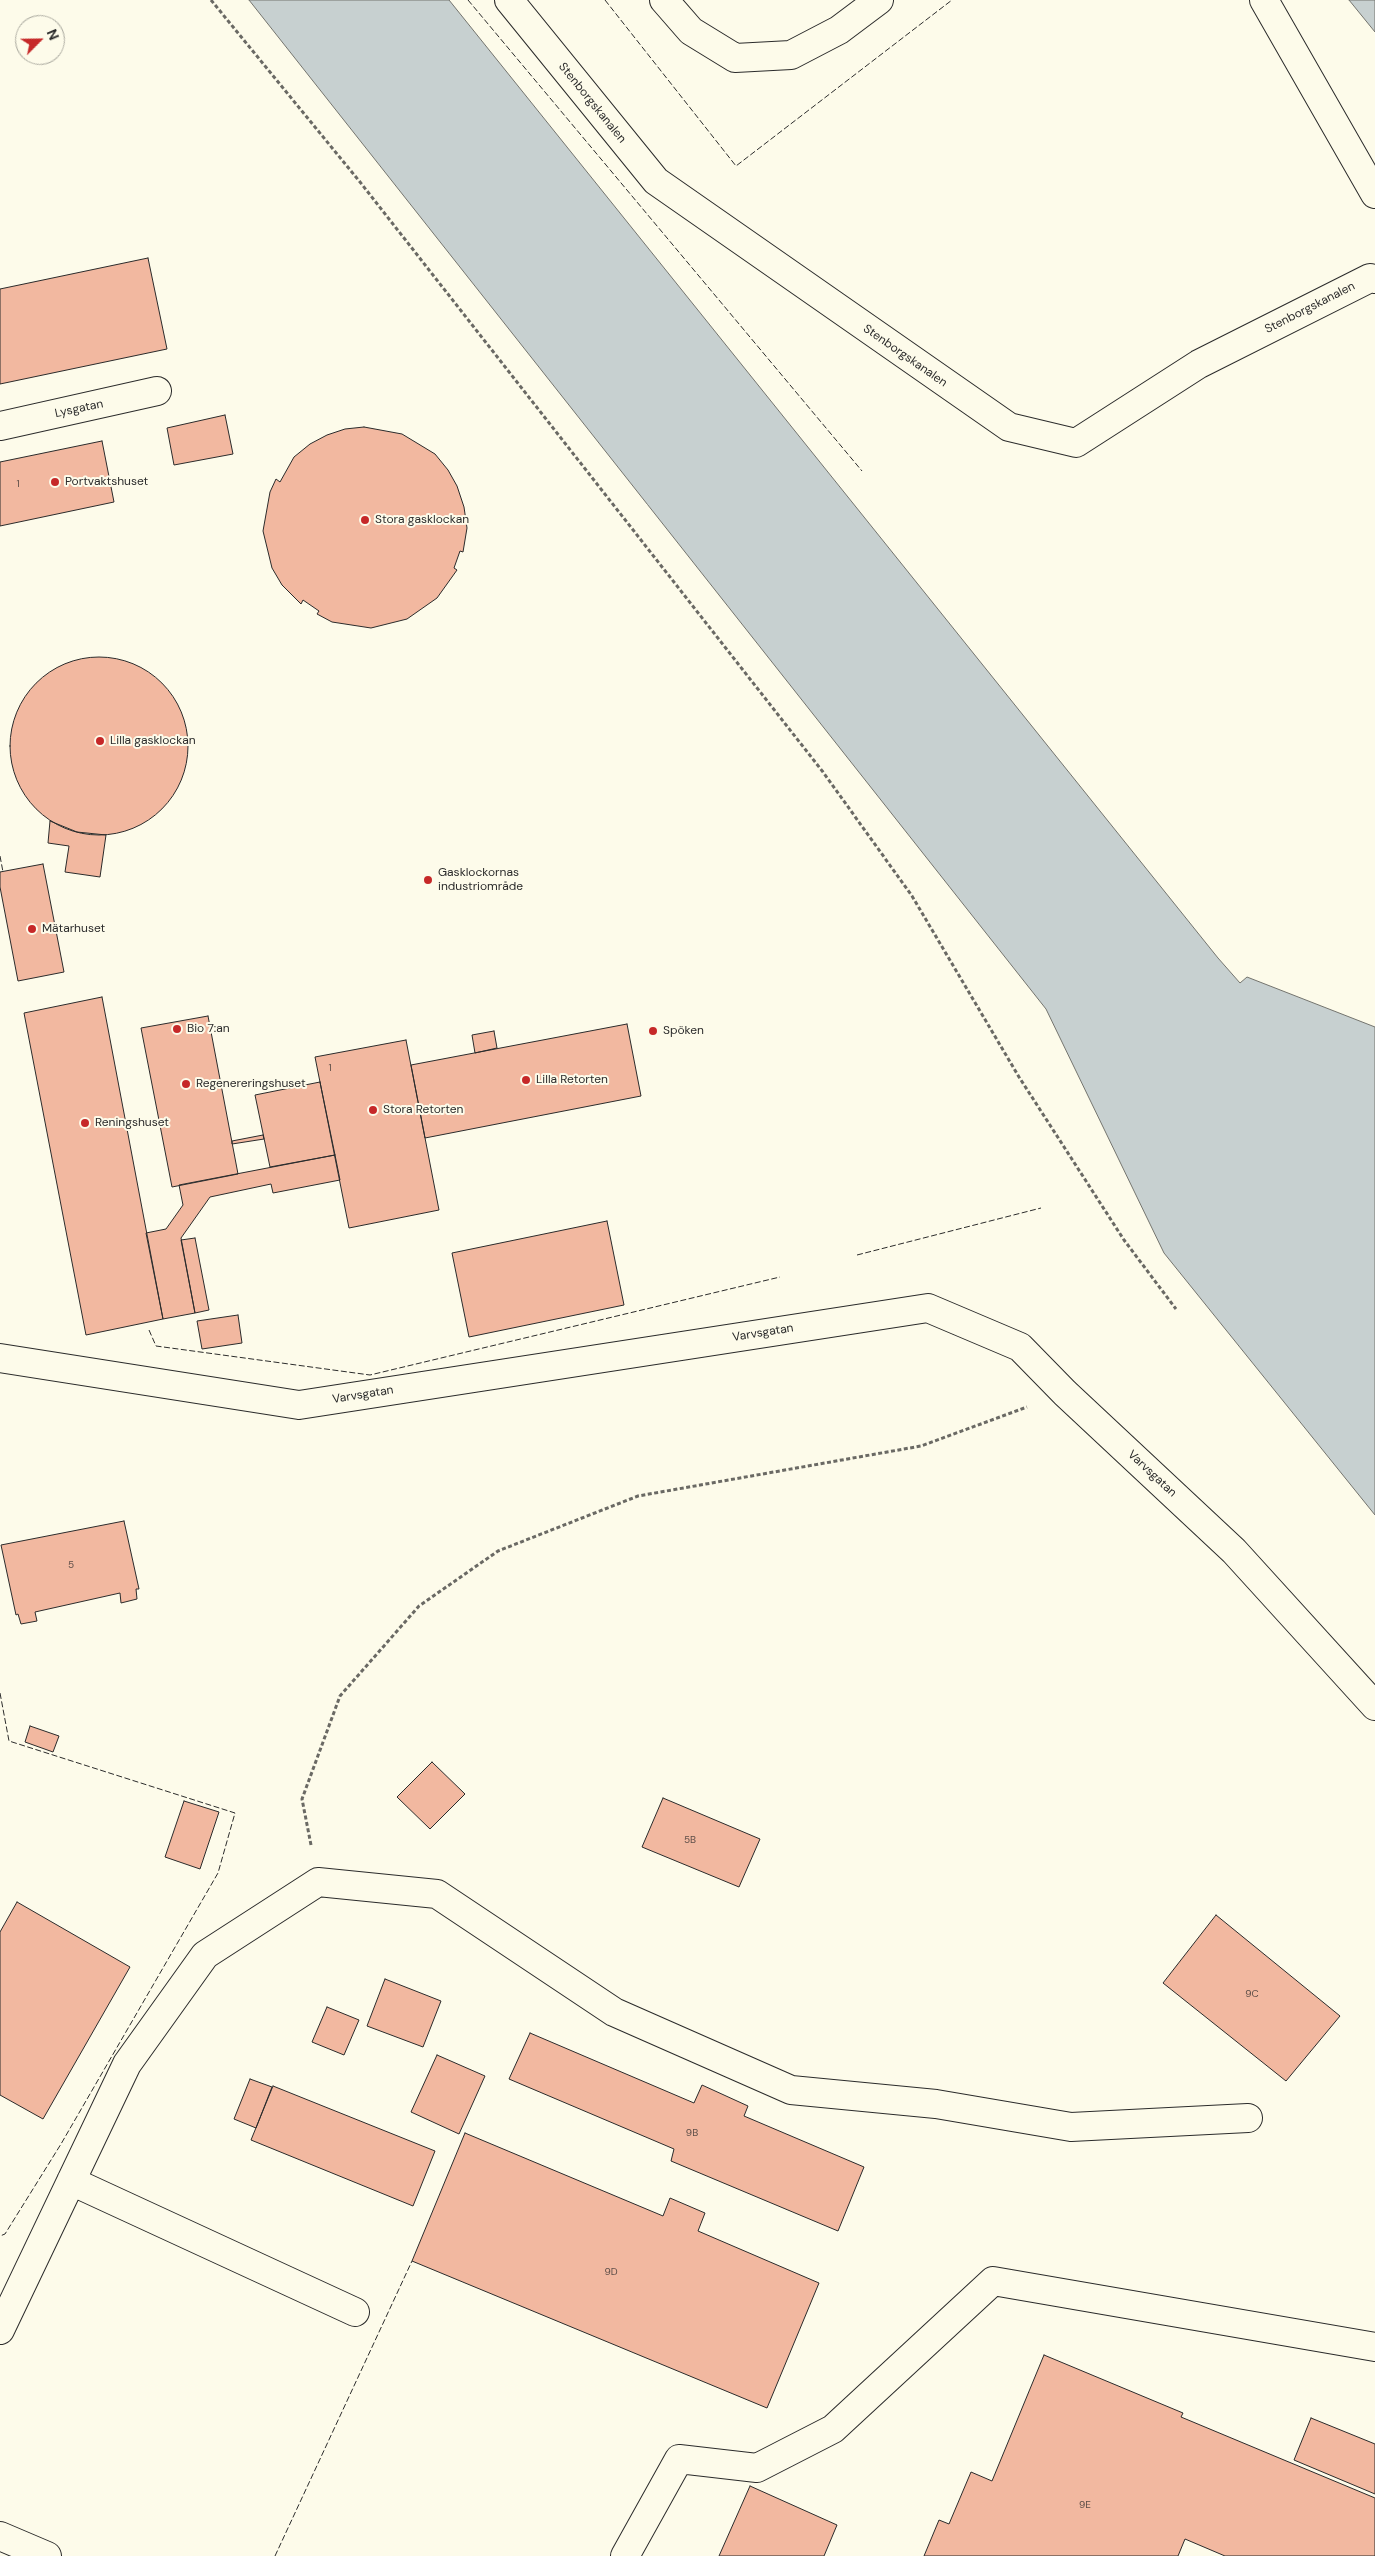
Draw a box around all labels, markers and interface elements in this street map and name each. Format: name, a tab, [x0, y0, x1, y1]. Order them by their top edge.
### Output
north arrow	[15, 15, 65, 65]
text: N	[43, 26, 63, 43]
street label: Stenborgskanalen	[555, 60, 629, 146]
street label: Stenborgskanalen	[1263, 279, 1357, 337]
street label: Stenborgskanalen	[860, 322, 950, 390]
street label: Lysgatan	[53, 397, 105, 421]
place label: Portvaktshuset	[65, 475, 148, 489]
marker: Portvaktshuset	[49, 476, 61, 488]
house number: 1	[16, 478, 20, 490]
place label: Stora gasklockan	[375, 513, 469, 527]
marker: Stora gasklockan	[359, 514, 371, 526]
place label: Lilla gasklockan	[110, 734, 196, 748]
marker: Lilla gasklockan	[94, 735, 106, 747]
place label: Gasklockornas industriområde	[438, 866, 523, 894]
marker: Gasklockornas industriområde	[422, 874, 434, 886]
place label: Mätarhuset	[42, 922, 105, 936]
marker: Mätarhuset	[26, 923, 38, 935]
place label: Bio 7:an	[187, 1022, 230, 1036]
marker: Bio 7:an	[171, 1023, 183, 1035]
place label: Spöken	[663, 1024, 704, 1038]
marker: Spöken	[647, 1025, 659, 1037]
house number: 1	[328, 1062, 332, 1074]
place label: Lilla Retorten	[536, 1073, 608, 1087]
marker: Lilla Retorten	[520, 1074, 532, 1086]
place label: Regenereringshuset	[196, 1077, 306, 1091]
marker: Regenereringshuset	[180, 1078, 192, 1090]
place label: Stora Retorten	[383, 1103, 463, 1117]
marker: Stora Retorten	[367, 1104, 379, 1116]
place label: Reningshuset	[95, 1116, 169, 1130]
marker: Reningshuset	[79, 1117, 91, 1129]
street label: Varvsgatan	[731, 1321, 795, 1345]
street label: Varvsgatan	[331, 1383, 395, 1407]
street label: Varvsgatan	[1125, 1448, 1179, 1500]
house number: 5	[68, 1559, 74, 1571]
house number: 5B	[684, 1834, 696, 1846]
house number: 9C	[1245, 1988, 1259, 2000]
house number: 9B	[686, 2127, 698, 2139]
house number: 9D	[604, 2266, 618, 2278]
house number: 9E	[1079, 2499, 1091, 2511]

